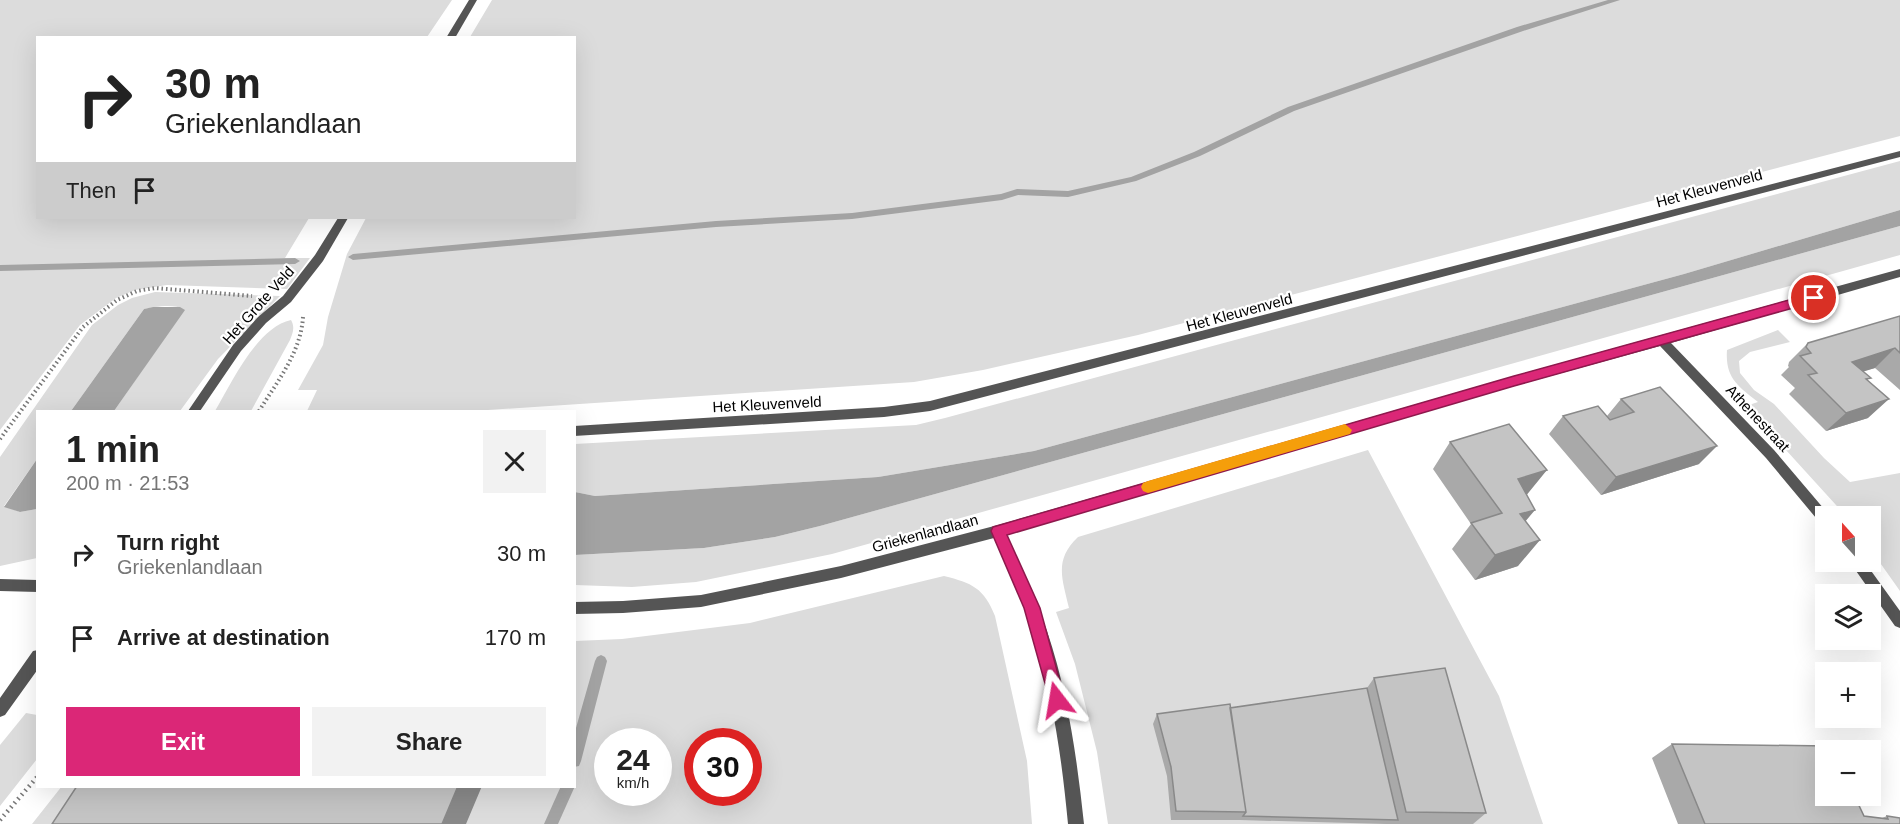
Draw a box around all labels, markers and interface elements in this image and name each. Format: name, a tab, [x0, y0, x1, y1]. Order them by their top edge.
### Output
icon: right	[66, 60, 144, 138]
text: 30 m	[165, 60, 261, 107]
text: Griekenlandlaan	[165, 109, 362, 139]
street label: Het Kleuvenveld	[1654, 166, 1764, 210]
icon: arrive	[128, 174, 161, 207]
text: Then	[66, 178, 116, 203]
street label: Het Grote Veld	[219, 263, 297, 347]
pin	[1788, 272, 1839, 323]
icon: arrive	[1797, 281, 1830, 314]
street label: Het Kleuvenveld	[1184, 290, 1294, 334]
street label: Athenestraat	[1723, 381, 1794, 456]
street label: Het Kleuvenveld	[712, 393, 822, 415]
text: 1 min	[66, 429, 160, 470]
button: close	[483, 430, 546, 493]
text: 200 m · 21:53	[66, 472, 189, 494]
north arrow	[1815, 506, 1881, 572]
map controls	[1815, 506, 1881, 806]
street label: Griekenlandlaan	[870, 511, 980, 555]
text: Turn right	[117, 530, 219, 555]
icon: right	[66, 538, 99, 571]
text: 30 m	[497, 541, 546, 566]
text: Griekenlandlaan	[117, 556, 263, 578]
button: layers	[1815, 584, 1881, 650]
icon: arrive	[66, 622, 99, 655]
text: Arrive at destination	[117, 625, 330, 650]
text: 170 m	[485, 625, 546, 650]
button: +	[1815, 662, 1881, 728]
position arrow	[1025, 668, 1089, 732]
button: Exit	[66, 707, 300, 776]
button: Share	[312, 707, 546, 776]
speed limit sign: 30	[684, 728, 762, 806]
button: −	[1815, 740, 1881, 806]
text: 24	[616, 743, 650, 776]
text: km/h	[617, 774, 649, 791]

